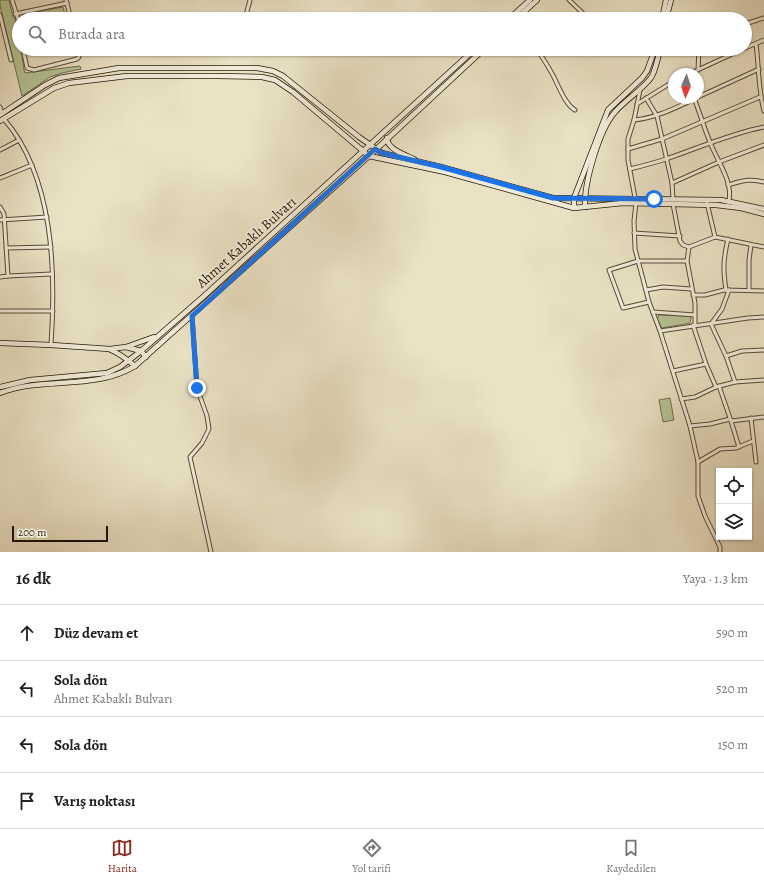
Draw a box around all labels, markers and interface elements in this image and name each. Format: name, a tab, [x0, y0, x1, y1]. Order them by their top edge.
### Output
search box	[12, 12, 752, 56]
icon: search	[26, 23, 48, 45]
text: Burada ara	[58, 24, 125, 44]
north arrow	[668, 68, 704, 104]
route start	[645, 190, 663, 208]
street label: Ahmet Kabaklı Bulvarı	[192, 193, 300, 293]
route end	[188, 379, 206, 397]
map controls	[716, 468, 752, 540]
button: locate	[716, 468, 752, 504]
button: layers	[716, 504, 752, 540]
scale bar	[12, 524, 108, 543]
text: 200 m	[18, 525, 46, 540]
text: 16 dk	[16, 567, 51, 590]
text: Yaya · 1.3 km	[683, 570, 748, 587]
icon: ahead	[16, 622, 38, 644]
text: Düz devam et	[54, 623, 138, 643]
text: 590 m	[716, 624, 748, 641]
text: Sola dön	[54, 670, 107, 690]
icon: left	[16, 678, 38, 700]
text: 520 m	[716, 680, 748, 697]
text: Ahmet Kabaklı Bulvarı	[54, 690, 173, 707]
icon: left	[16, 734, 38, 756]
text: Sola dön	[54, 735, 107, 755]
text: 150 m	[718, 736, 748, 753]
icon: arrive	[16, 790, 38, 812]
text: Varış noktası	[54, 791, 135, 811]
tab: Harita	[108, 837, 137, 876]
tab: Yol tarifi	[352, 837, 391, 876]
tab: Kaydedilen	[606, 837, 656, 876]

